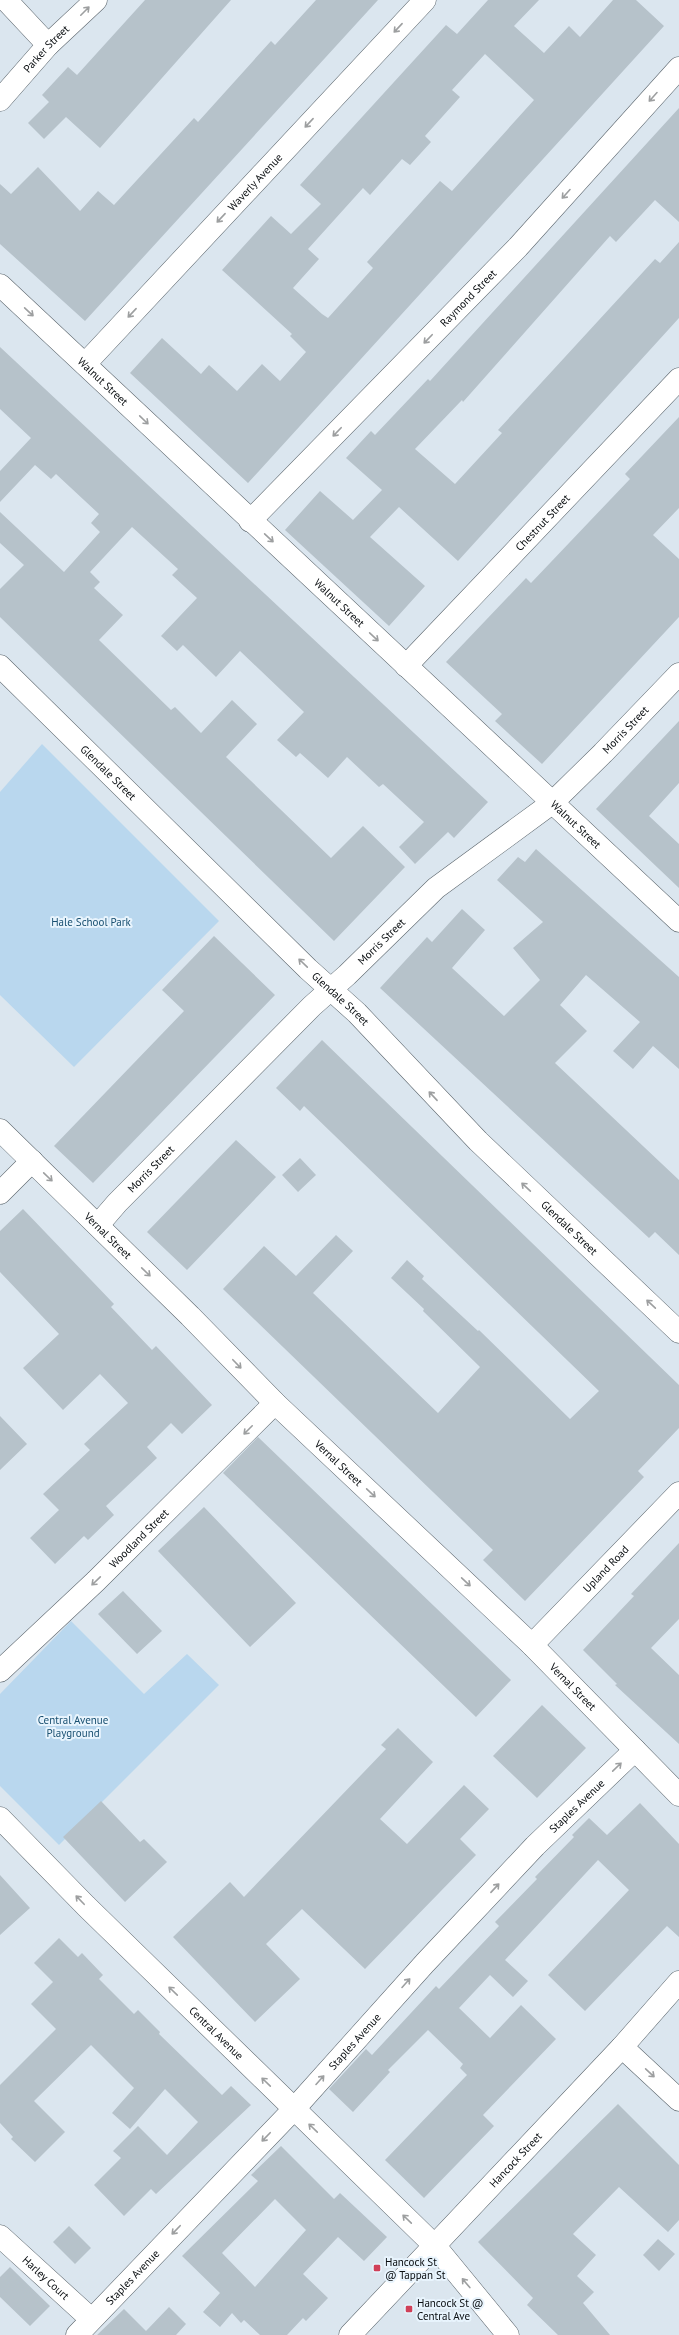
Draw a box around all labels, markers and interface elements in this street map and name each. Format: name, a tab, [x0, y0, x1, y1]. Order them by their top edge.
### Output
one-way arrow	[80, 6, 90, 16]
street label: Parker Street	[20, 22, 72, 75]
one-way arrow	[394, 23, 403, 33]
one-way arrow	[648, 92, 658, 102]
one-way arrow	[305, 118, 314, 129]
street label: Waverly Avenue	[225, 150, 285, 214]
one-way arrow	[562, 188, 571, 198]
one-way arrow	[216, 213, 225, 223]
street label: Raymond Street	[437, 266, 500, 330]
one-way arrow	[24, 307, 34, 317]
one-way arrow	[127, 308, 137, 318]
one-way arrow	[423, 334, 433, 344]
street label: Walnut Street	[75, 354, 131, 409]
one-way arrow	[139, 415, 149, 425]
one-way arrow	[333, 427, 342, 437]
street label: Chestnut Street	[512, 491, 573, 554]
one-way arrow	[264, 534, 274, 543]
street label: Walnut Street	[311, 576, 368, 630]
one-way arrow	[369, 632, 379, 641]
street label: Morris Street	[599, 703, 652, 756]
street label: Glendale Street	[77, 742, 139, 803]
street label: Walnut Street	[548, 797, 604, 852]
park label: Hale School Park	[51, 915, 132, 929]
street label: Morris Street	[355, 915, 408, 968]
one-way arrow	[298, 959, 308, 968]
street label: Glendale Street	[309, 969, 372, 1029]
one-way arrow	[428, 1091, 438, 1101]
street label: Morris Street	[124, 1142, 177, 1195]
one-way arrow	[43, 1172, 53, 1182]
one-way arrow	[521, 1182, 531, 1191]
street label: Glendale Street	[538, 1198, 601, 1258]
street label: Vernal Street	[81, 1209, 135, 1262]
one-way arrow	[141, 1267, 151, 1277]
one-way arrow	[646, 1300, 656, 1309]
one-way arrow	[233, 1359, 242, 1369]
one-way arrow	[243, 1425, 252, 1435]
street label: Vernal Street	[311, 1436, 366, 1489]
one-way arrow	[366, 1488, 376, 1498]
street label: Woodland Street	[106, 1506, 172, 1571]
street label: Upland Road	[580, 1542, 632, 1595]
one-way arrow	[91, 1576, 101, 1586]
one-way arrow	[461, 1578, 471, 1587]
street label: Vernal Street	[546, 1659, 599, 1714]
park label: Central Avenue Playground	[38, 1713, 109, 1740]
one-way arrow	[612, 1763, 622, 1772]
street label: Staples Avenue	[546, 1776, 608, 1836]
one-way arrow	[490, 1883, 500, 1893]
one-way arrow	[75, 1895, 85, 1905]
one-way arrow	[402, 1978, 411, 1989]
one-way arrow	[168, 1986, 178, 1996]
street label: Central Avenue	[186, 2003, 247, 2063]
street label: Staples Avenue	[325, 2010, 384, 2073]
one-way arrow	[645, 2068, 655, 2077]
one-way arrow	[315, 2075, 324, 2085]
one-way arrow	[261, 2077, 271, 2087]
one-way arrow	[308, 2124, 318, 2133]
street label: Hancock Street	[486, 2129, 545, 2190]
one-way arrow	[261, 2132, 271, 2142]
one-way arrow	[402, 2214, 412, 2224]
one-way arrow	[171, 2225, 180, 2235]
street label: Staples Avenue	[103, 2246, 162, 2308]
street label: Harley Court	[20, 2253, 72, 2303]
place label: Hancock St @ Tappan St	[385, 2255, 446, 2282]
marker: Hancock St @ Tappan St	[372, 2263, 382, 2273]
one-way arrow	[461, 2278, 470, 2289]
place label: Hancock St @ Central Ave	[417, 2296, 484, 2323]
marker: Hancock St @ Central Ave	[404, 2304, 414, 2314]

